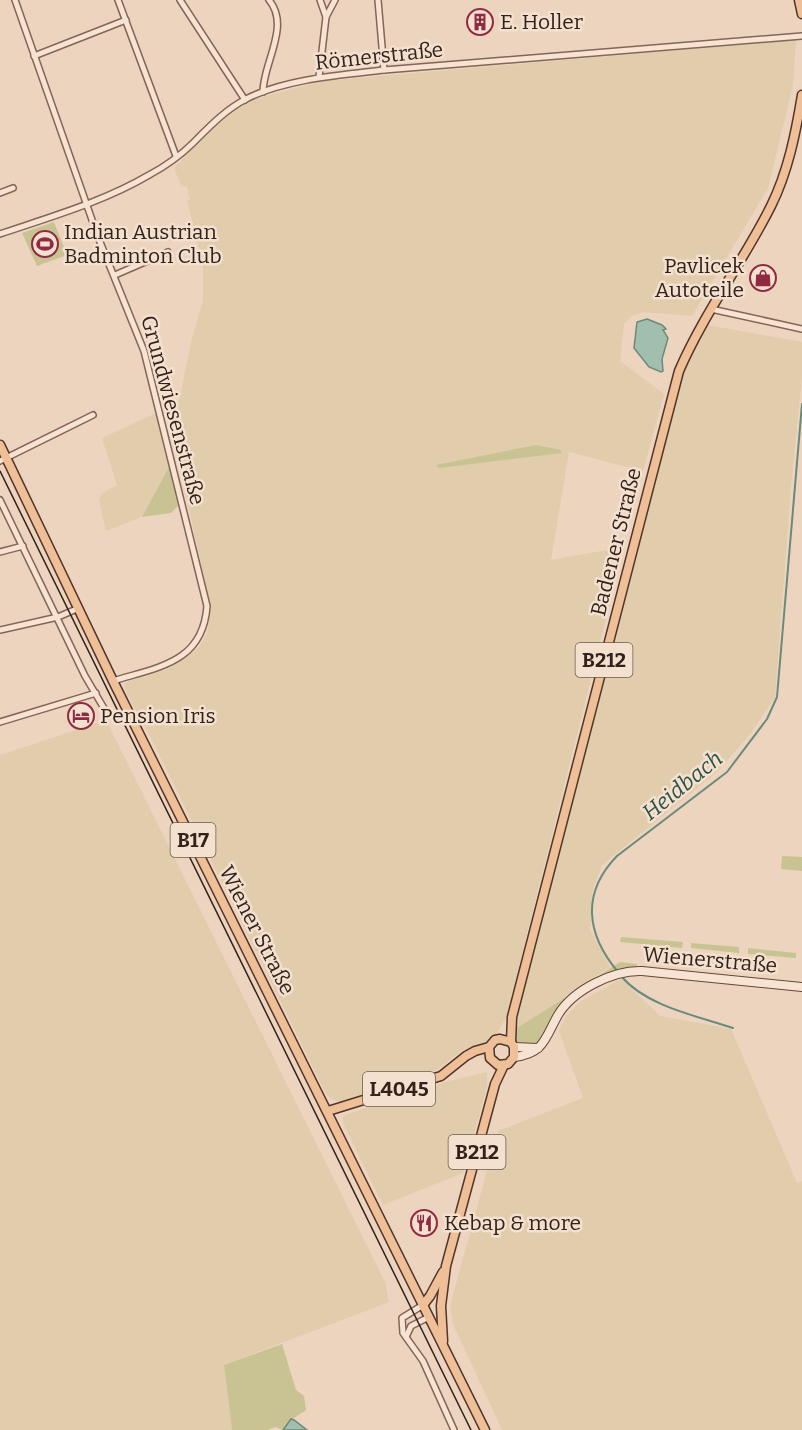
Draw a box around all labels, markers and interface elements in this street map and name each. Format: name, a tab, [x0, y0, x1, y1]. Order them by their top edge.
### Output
building icon: E. Holler	[465, 7, 495, 37]
place label: E. Holler	[500, 9, 583, 35]
street label: Römerstraße	[314, 36, 444, 76]
place label: Indian Austrian Badminton Club	[64, 219, 222, 269]
sports icon: Indian Austrian Badminton Club	[30, 229, 60, 259]
place label: Pavlicek Autoteile	[655, 253, 744, 303]
shop icon: Pavlicek Autoteile	[748, 263, 778, 293]
street label: Grundwiesenstraße	[135, 312, 211, 508]
street label: Badener Straße	[585, 465, 647, 619]
road number: B212	[576, 643, 632, 677]
hotel icon: Pension Iris	[66, 701, 96, 731]
place label: Pension Iris	[100, 703, 216, 729]
water label: Heidbach	[637, 745, 728, 826]
road number: B17	[170, 823, 216, 857]
street label: Wiener Straße	[213, 861, 301, 999]
street label: Wienerstraße	[642, 941, 778, 979]
road number: L4045	[363, 1072, 435, 1106]
road number: B212	[448, 1135, 506, 1169]
restaurant icon: Kebap & more	[409, 1208, 439, 1238]
place label: Kebap & more	[444, 1210, 581, 1236]

